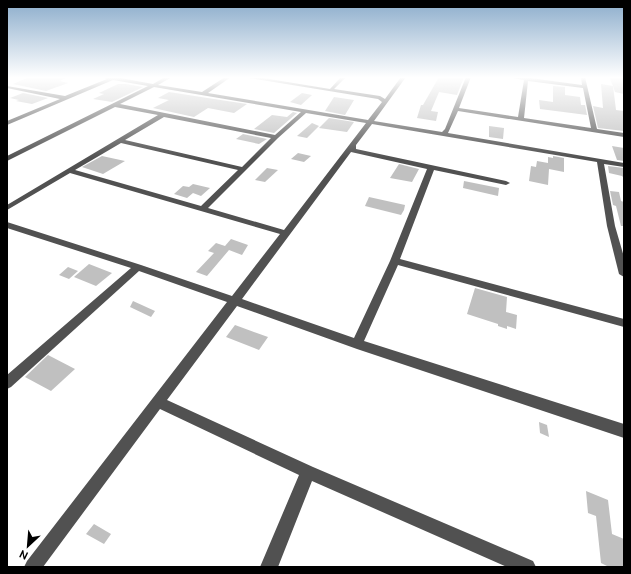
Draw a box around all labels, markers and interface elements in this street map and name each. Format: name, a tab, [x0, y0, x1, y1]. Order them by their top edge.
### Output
north arrow	[8, 526, 48, 566]
text: N	[17, 548, 30, 562]

